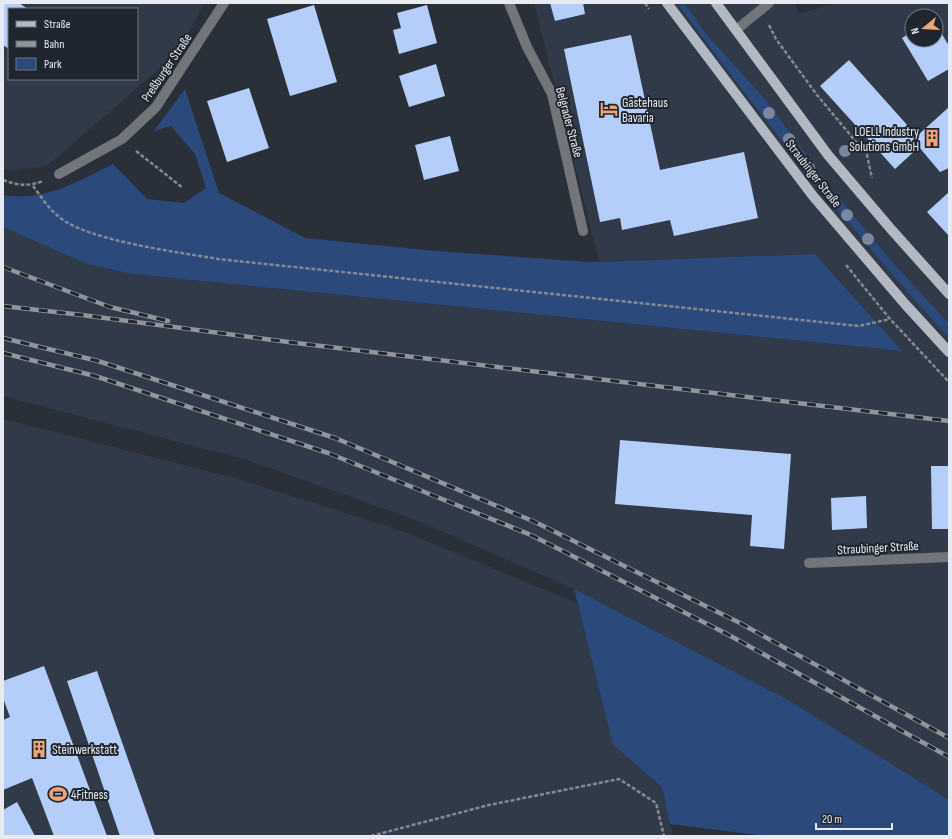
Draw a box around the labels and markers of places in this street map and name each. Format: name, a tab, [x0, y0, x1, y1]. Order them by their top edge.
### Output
place label: Gästehaus Bavaria	[622, 95, 668, 126]
hotel icon: Gästehaus Bavaria	[599, 99, 619, 119]
place label: LOELL Industry Solutions GmbH	[849, 124, 919, 155]
building icon: LOELL Industry Solutions GmbH	[922, 128, 942, 148]
building icon: Steinwerkstatt	[29, 739, 49, 759]
place label: Steinwerkstatt	[52, 742, 117, 758]
sports icon: 4Fitness	[48, 784, 68, 804]
place label: 4Fitness	[71, 787, 108, 803]

